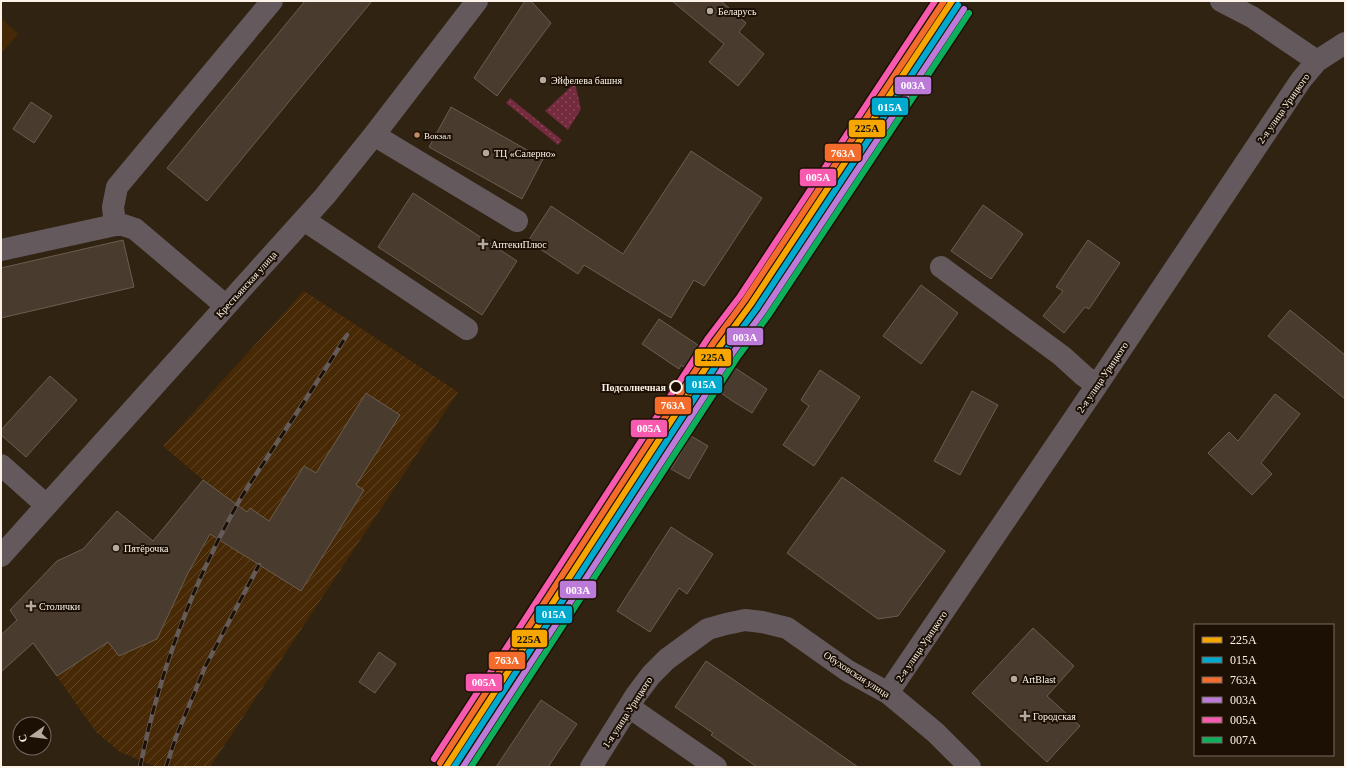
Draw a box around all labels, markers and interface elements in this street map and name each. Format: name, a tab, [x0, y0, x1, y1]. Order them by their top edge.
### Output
marker: Беларусь	[705, 6, 715, 16]
place label: Беларусь	[718, 6, 757, 17]
street label: 2-я улица Урицкого	[1255, 71, 1312, 145]
marker: Эйфелева башня	[538, 75, 548, 85]
place label: Эйфелева башня	[551, 75, 622, 86]
line badge: 003А	[894, 76, 932, 95]
text: 003А	[901, 79, 925, 91]
line badge: 015А	[871, 97, 909, 116]
text: 015А	[878, 101, 902, 113]
line badge: 225А	[848, 119, 886, 138]
text: 225А	[855, 122, 879, 134]
marker: Вокзал	[412, 130, 422, 140]
place label: Вокзал	[424, 131, 451, 141]
line badge: 763А	[824, 143, 862, 162]
text: 763А	[831, 147, 855, 159]
marker: ТЦ «Салерно»	[481, 148, 491, 158]
place label: ТЦ «Салерно»	[494, 148, 556, 159]
line badge: 005А	[799, 168, 837, 187]
text: 005А	[806, 171, 830, 183]
marker: АптекиПлюс	[478, 239, 488, 249]
place label: АптекиПлюс	[491, 239, 547, 250]
street label: Крестьянская улица	[214, 249, 279, 320]
line badge: 003А	[726, 327, 764, 346]
text: 003А	[733, 331, 757, 343]
street label: 2-я улица Урицкого	[1075, 340, 1130, 415]
line badge: 225А	[694, 348, 732, 367]
text: 225А	[701, 351, 725, 363]
line badge: 015А	[685, 375, 723, 394]
text: 015А	[692, 378, 716, 390]
marker: Подсолнечная	[669, 380, 683, 394]
place label: Подсолнечная	[602, 382, 667, 393]
line badge: 763А	[654, 396, 692, 415]
text: 763А	[661, 399, 685, 411]
line badge: 005А	[630, 419, 668, 438]
text: 005А	[637, 422, 661, 434]
marker: Пятёрочка	[111, 543, 121, 553]
place label: Пятёрочка	[124, 543, 169, 554]
line badge: 003А	[559, 580, 597, 599]
text: 003А	[566, 584, 590, 596]
marker: Столички	[26, 601, 36, 611]
place label: Столички	[39, 601, 81, 612]
line badge: 015А	[535, 605, 573, 624]
text: 015А	[542, 608, 566, 620]
street label: 2-я улица Урицкого	[894, 609, 949, 684]
legend	[1194, 624, 1334, 756]
line badge: 225А	[511, 629, 548, 648]
text: 225А	[517, 633, 541, 645]
text: 225А	[1230, 633, 1257, 647]
street label: Обуховская улица	[822, 649, 892, 700]
line badge: 763А	[488, 651, 526, 670]
text: 015А	[1230, 653, 1257, 667]
text: 763А	[495, 654, 519, 666]
line badge: 005А	[465, 673, 503, 692]
text: 763А	[1230, 673, 1257, 687]
marker: ArtBlast	[1009, 674, 1019, 684]
place label: ArtBlast	[1022, 674, 1056, 685]
street label: 1-я улица Урицкого	[600, 675, 655, 750]
text: 005А	[472, 676, 496, 688]
text: 003А	[1230, 693, 1257, 707]
marker: Городская	[1020, 711, 1030, 721]
place label: Городская	[1033, 711, 1076, 722]
text: 005А	[1230, 713, 1257, 727]
north arrow	[12, 716, 52, 756]
text: С	[16, 733, 29, 744]
text: 007А	[1230, 733, 1257, 747]

